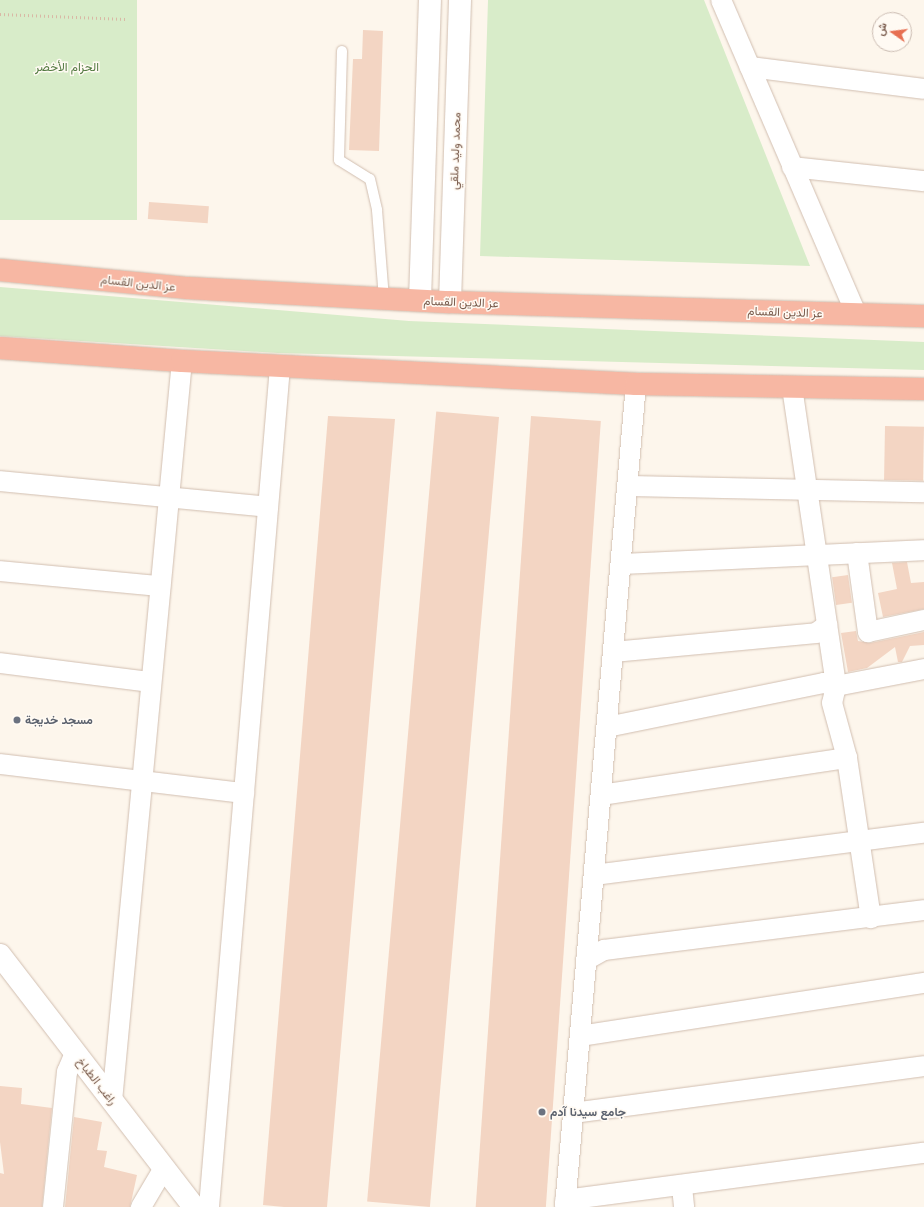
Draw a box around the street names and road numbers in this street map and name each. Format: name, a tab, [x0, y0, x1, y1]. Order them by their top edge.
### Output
street label: محمد وليد ملقي	[446, 112, 464, 190]
street label: عز الدين القسام	[100, 272, 176, 294]
street label: عز الدين القسام	[423, 293, 499, 311]
street label: عز الدين القسام	[747, 303, 823, 321]
street label: راغب الطباخ	[74, 1054, 120, 1108]

